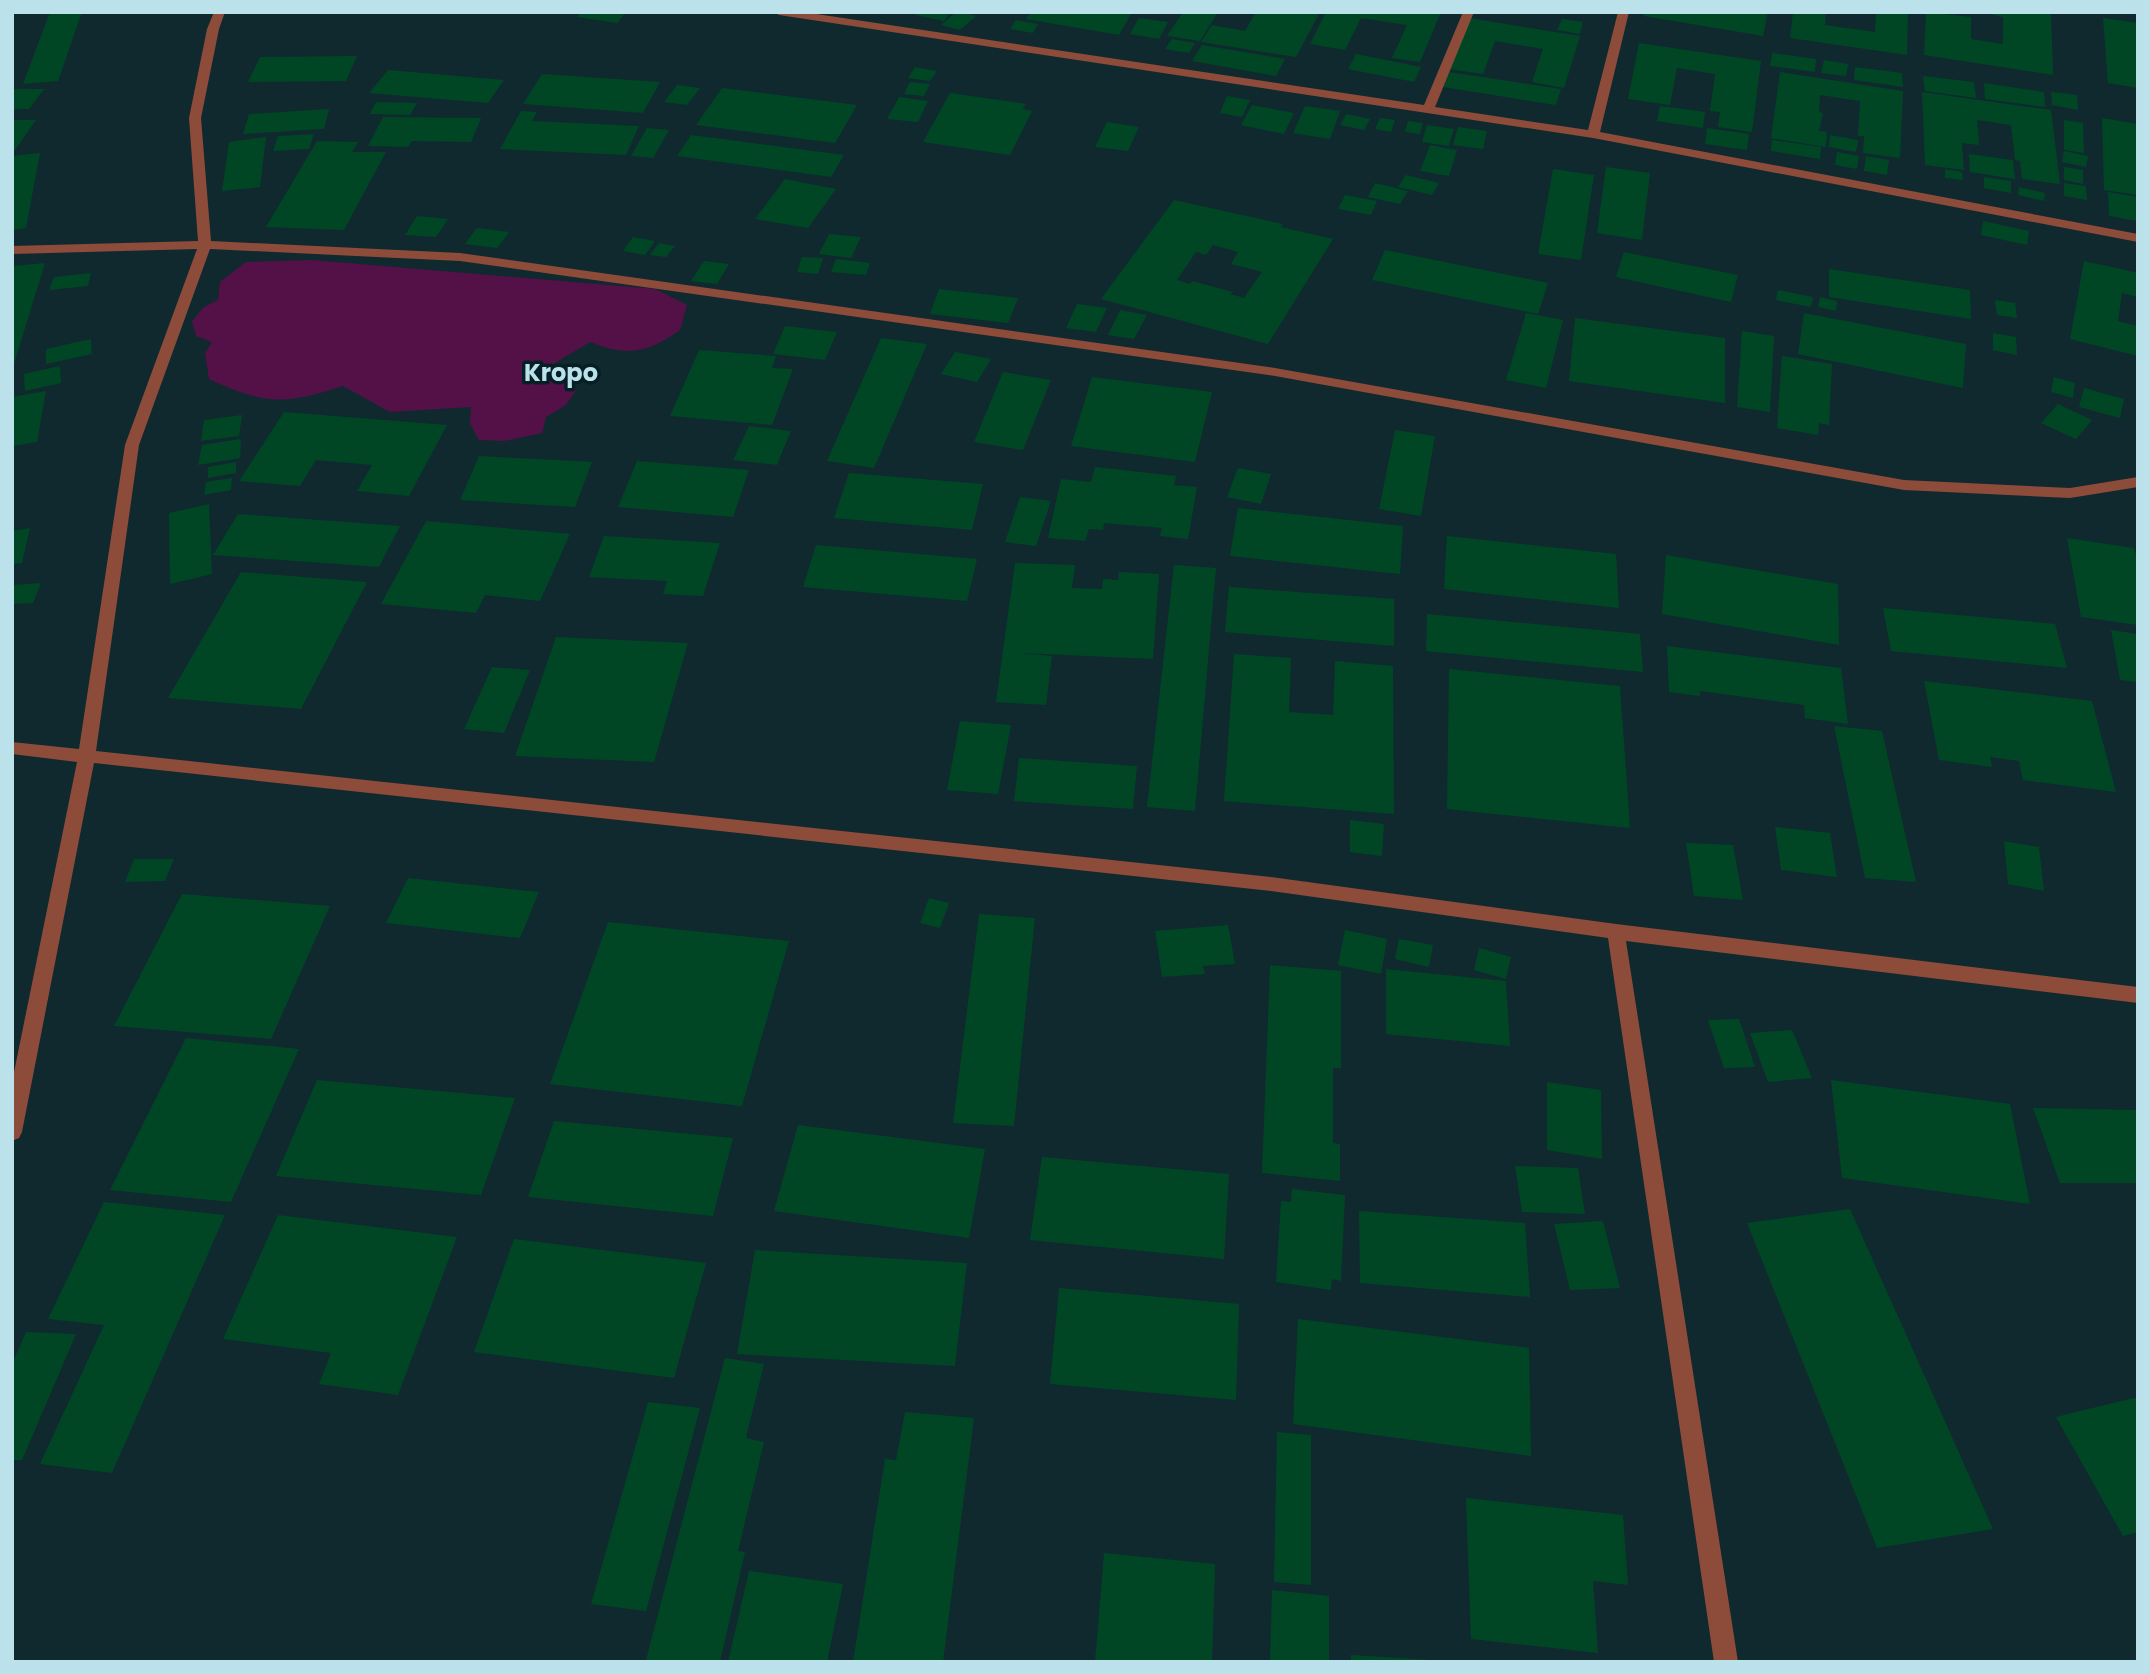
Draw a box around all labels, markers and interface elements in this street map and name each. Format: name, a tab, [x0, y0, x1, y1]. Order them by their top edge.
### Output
district label: Kropo	[524, 356, 598, 389]

